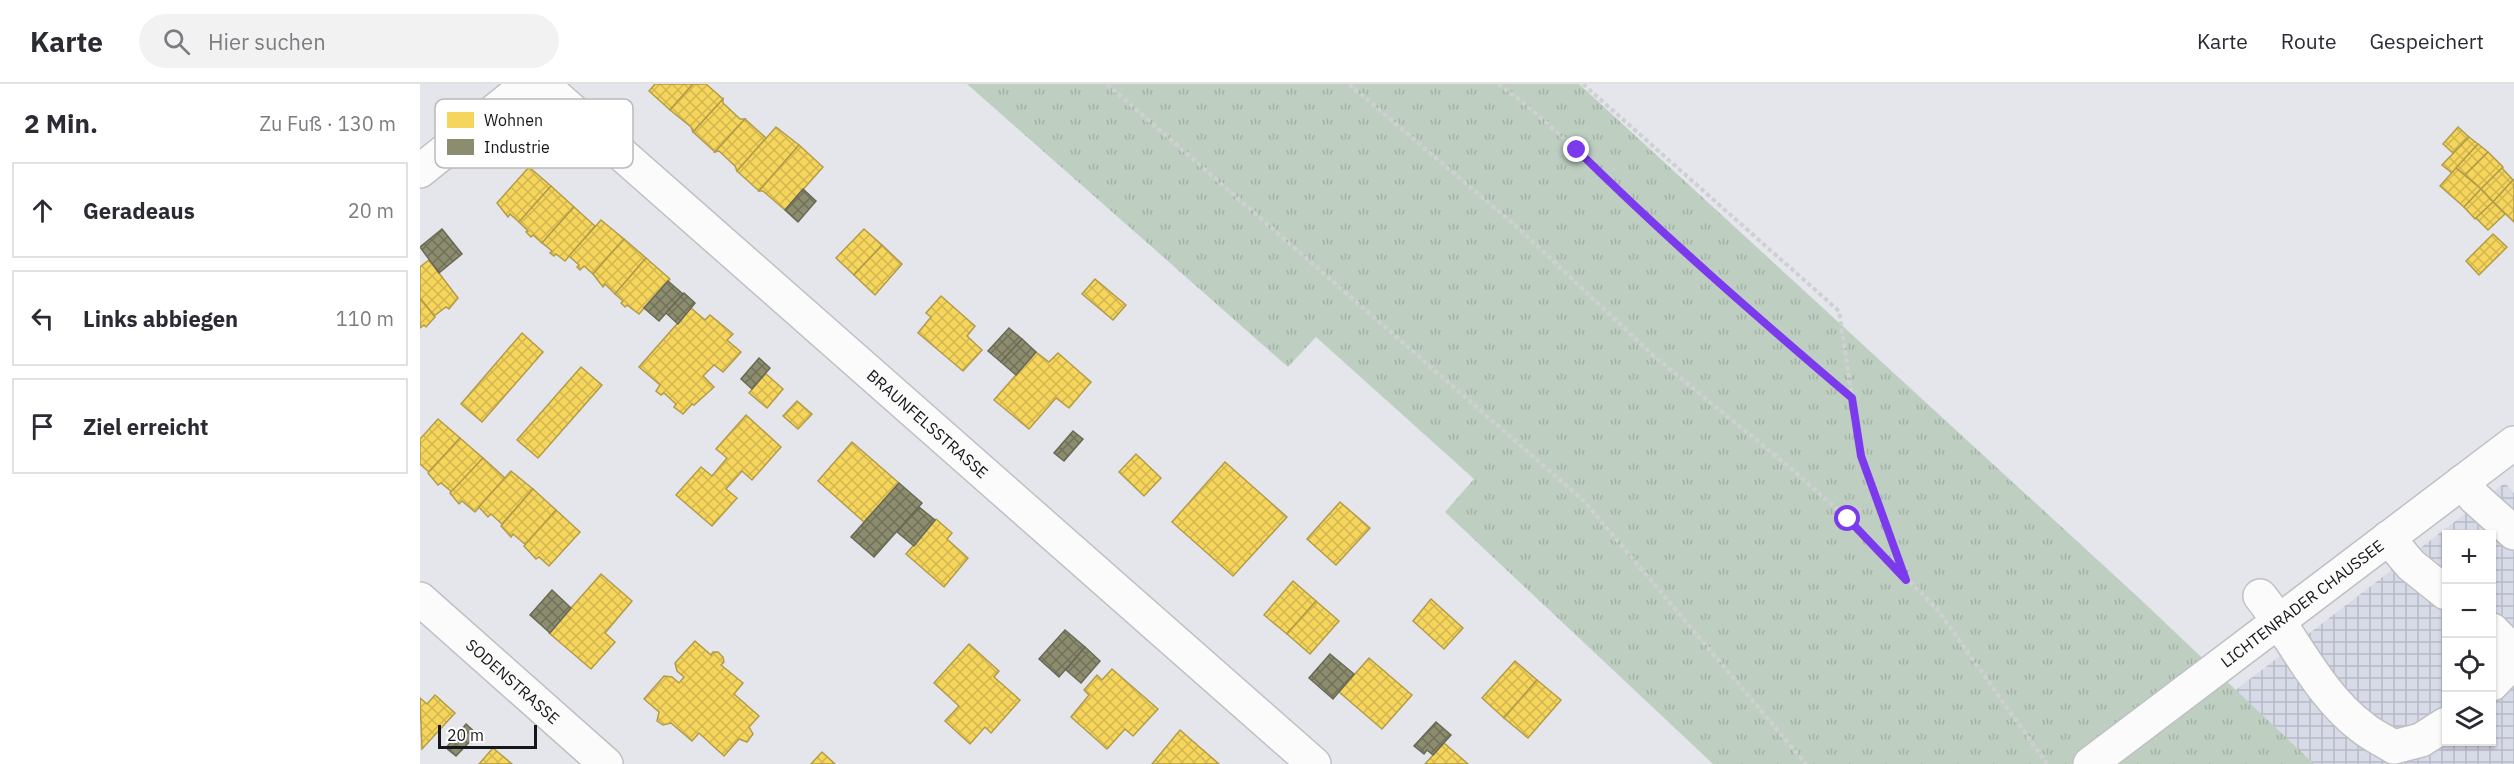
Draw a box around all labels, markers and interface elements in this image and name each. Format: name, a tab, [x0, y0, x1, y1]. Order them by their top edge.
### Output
search box	[139, 14, 559, 68]
text: Karte	[30, 23, 103, 60]
icon: search	[160, 25, 193, 58]
text: Hier suchen	[208, 27, 326, 56]
text: Karte	[2197, 27, 2248, 55]
text: Route	[2281, 27, 2337, 55]
text: Gespeichert	[2370, 27, 2484, 55]
legend	[435, 99, 633, 168]
text: 2 Min.	[24, 106, 98, 140]
text: Zu Fuß · 130 m	[259, 110, 396, 137]
text: Wohnen	[484, 110, 543, 130]
route end	[1563, 136, 1589, 162]
text: Industrie	[484, 137, 550, 157]
icon: ahead	[26, 194, 59, 227]
text: Geradeaus	[83, 196, 195, 225]
text: 20 m	[348, 197, 394, 224]
icon: left	[26, 302, 59, 335]
text: Links abbiegen	[83, 304, 238, 333]
text: 110 m	[336, 305, 394, 332]
street label: BRAUNFELSSTRASSE	[863, 365, 992, 482]
icon: arrive	[26, 410, 59, 443]
text: Ziel erreicht	[83, 412, 208, 441]
route start	[1834, 505, 1860, 531]
map controls	[2442, 530, 2496, 746]
button: +	[2442, 530, 2496, 584]
street label: LICHTENRADER CHAUSSEE	[2217, 535, 2388, 672]
button: −	[2442, 584, 2496, 638]
street label: SODENSTRASSE	[462, 634, 564, 728]
button: locate	[2442, 638, 2496, 692]
button: layers	[2442, 692, 2496, 746]
scale bar	[438, 722, 537, 750]
text: 20 m	[447, 725, 484, 745]

